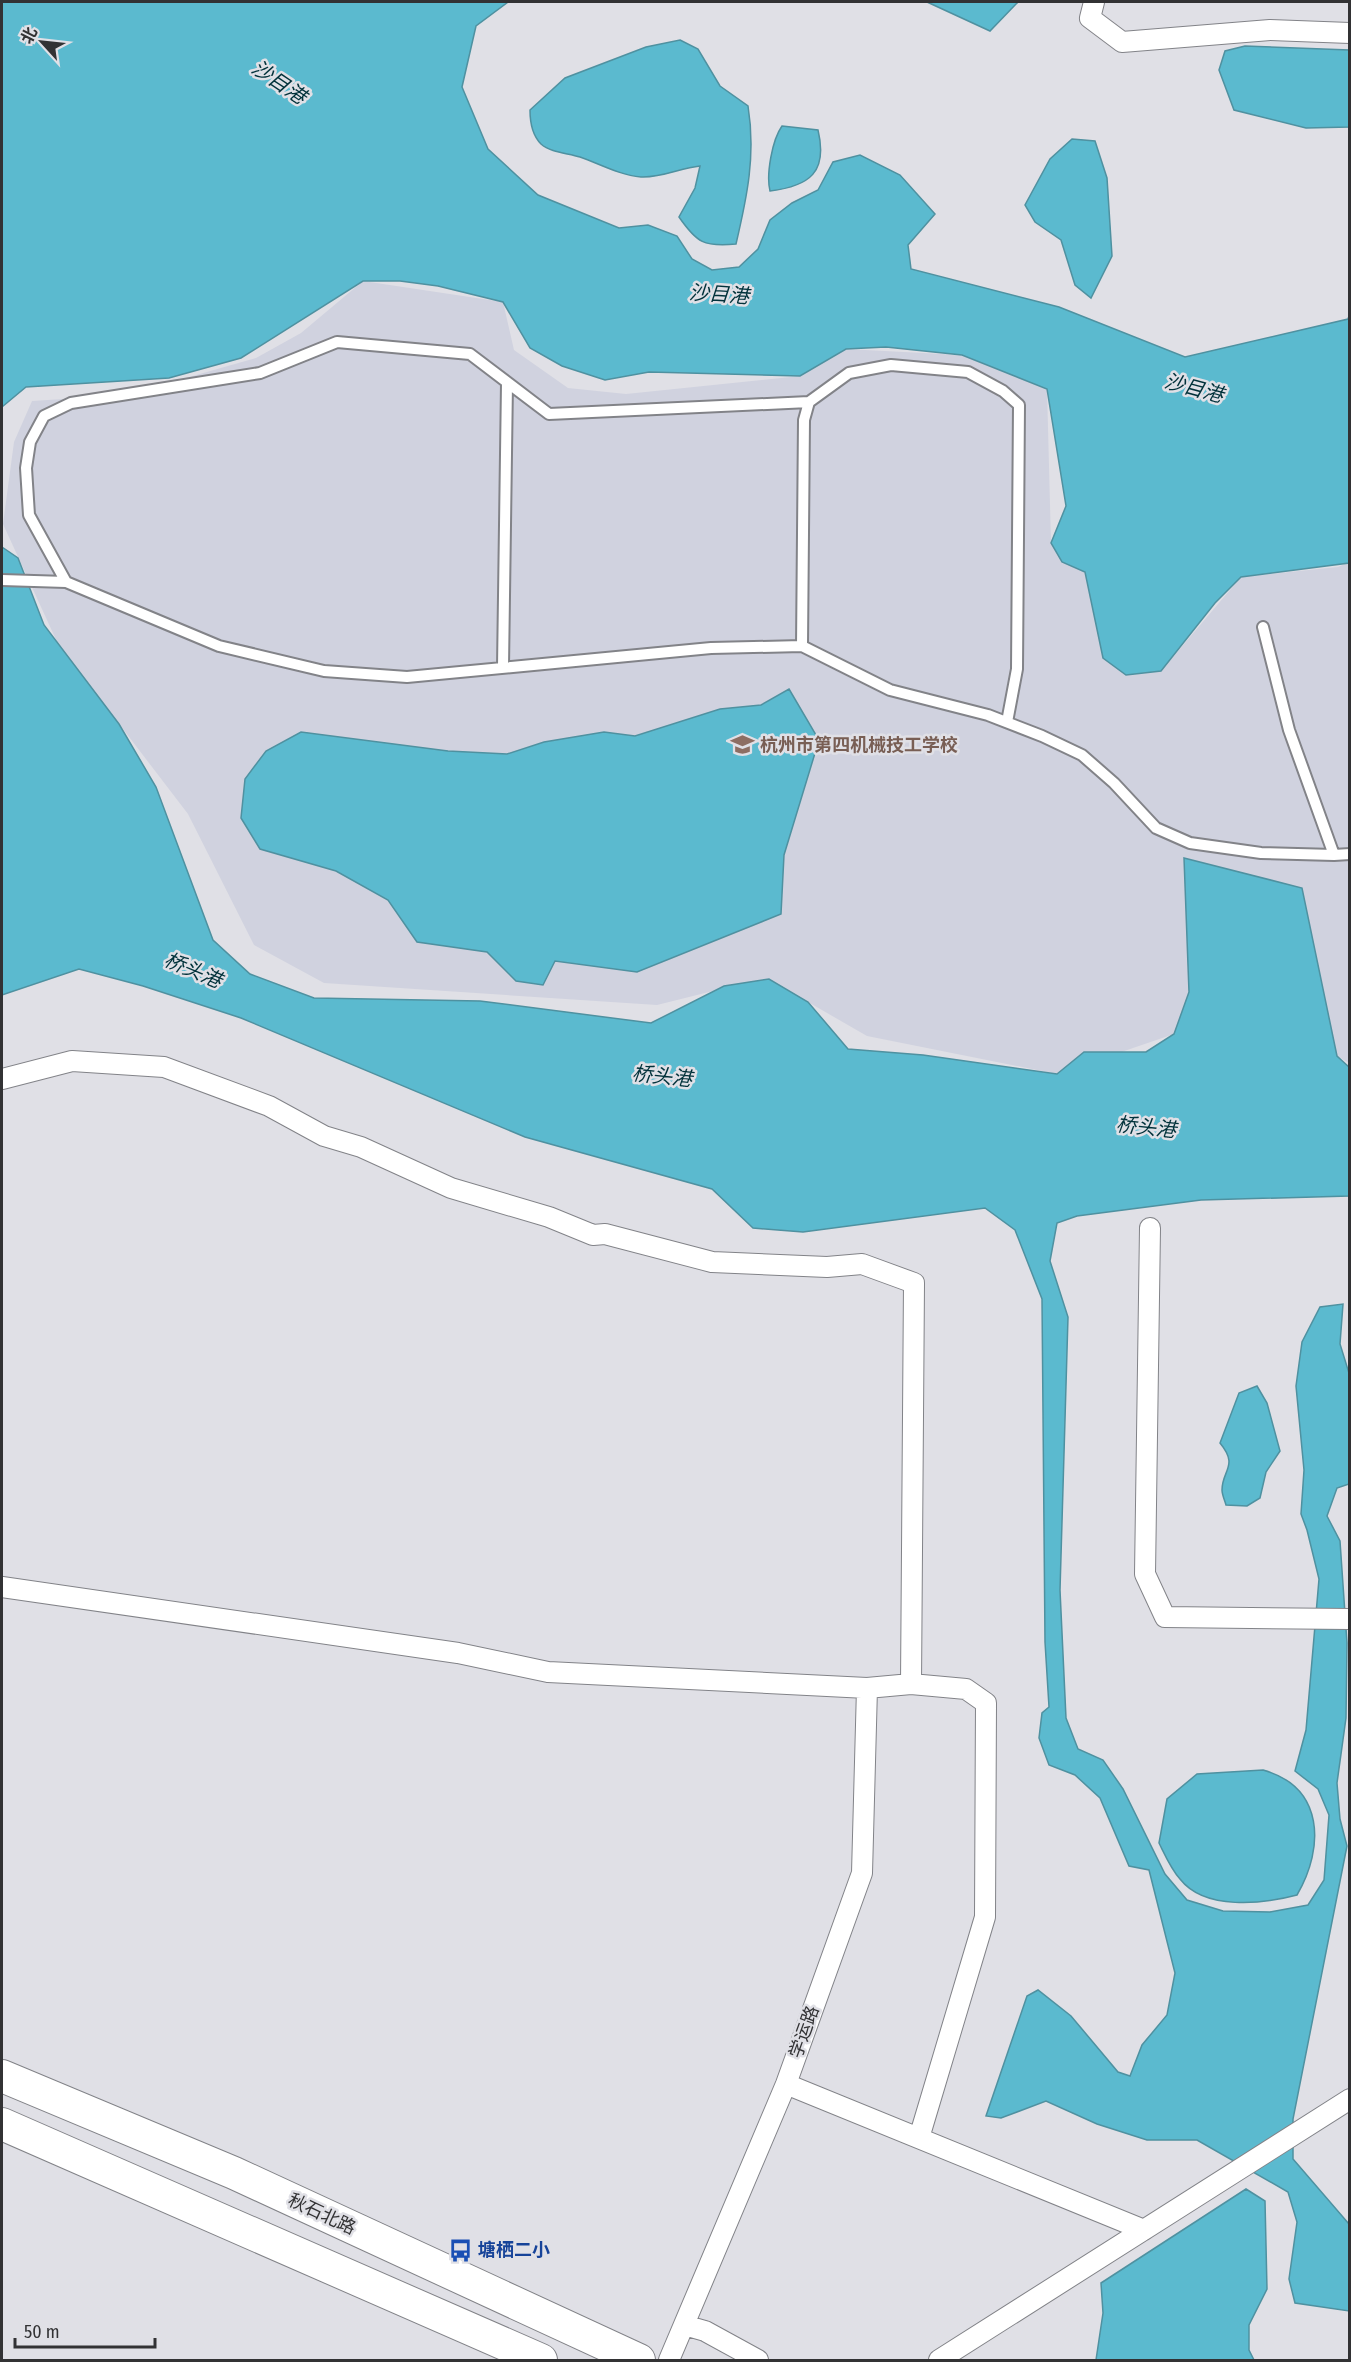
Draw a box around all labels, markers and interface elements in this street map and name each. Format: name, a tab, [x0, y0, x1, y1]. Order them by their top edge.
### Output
north arrow	[12, 12, 72, 72]
text: 北	[17, 24, 41, 47]
water label: 沙目港	[247, 55, 313, 110]
water label: 沙目港	[688, 280, 753, 308]
water label: 沙目港	[1162, 369, 1229, 408]
school or university icon: 杭州市第四机械技工学校	[729, 732, 755, 758]
place label: 杭州市第四机械技工学校	[760, 734, 958, 756]
water label: 桥头港	[161, 947, 228, 994]
water label: 桥头港	[631, 1061, 696, 1091]
water label: 桥头港	[1115, 1112, 1180, 1142]
street label: 学运路	[784, 2003, 824, 2061]
street label: 秋石北路	[285, 2189, 359, 2239]
bus stop icon: 塘栖二小	[447, 2237, 473, 2263]
place label: 塘栖二小	[478, 2239, 550, 2261]
scale bar	[15, 2311, 154, 2349]
text: 50 m	[24, 2321, 60, 2343]

